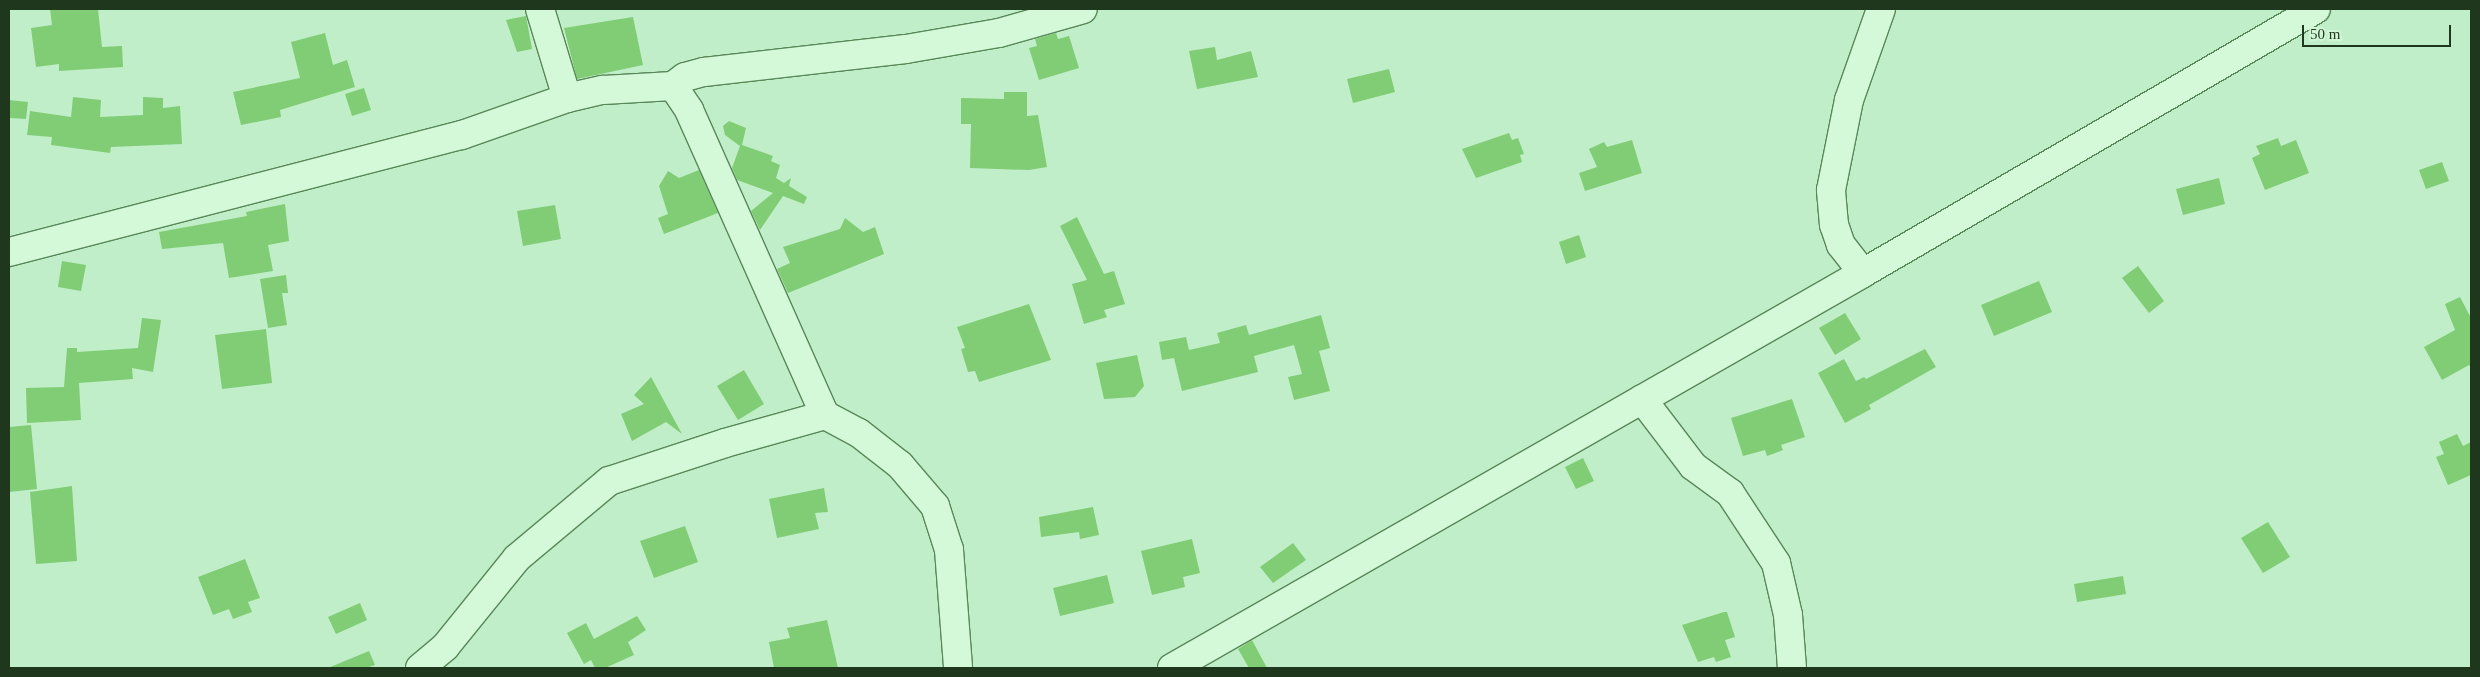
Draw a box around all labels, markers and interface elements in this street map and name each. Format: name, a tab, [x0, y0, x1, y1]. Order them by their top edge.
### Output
scale bar	[2305, 15, 2454, 47]
text: 50 m	[2310, 26, 2340, 42]

